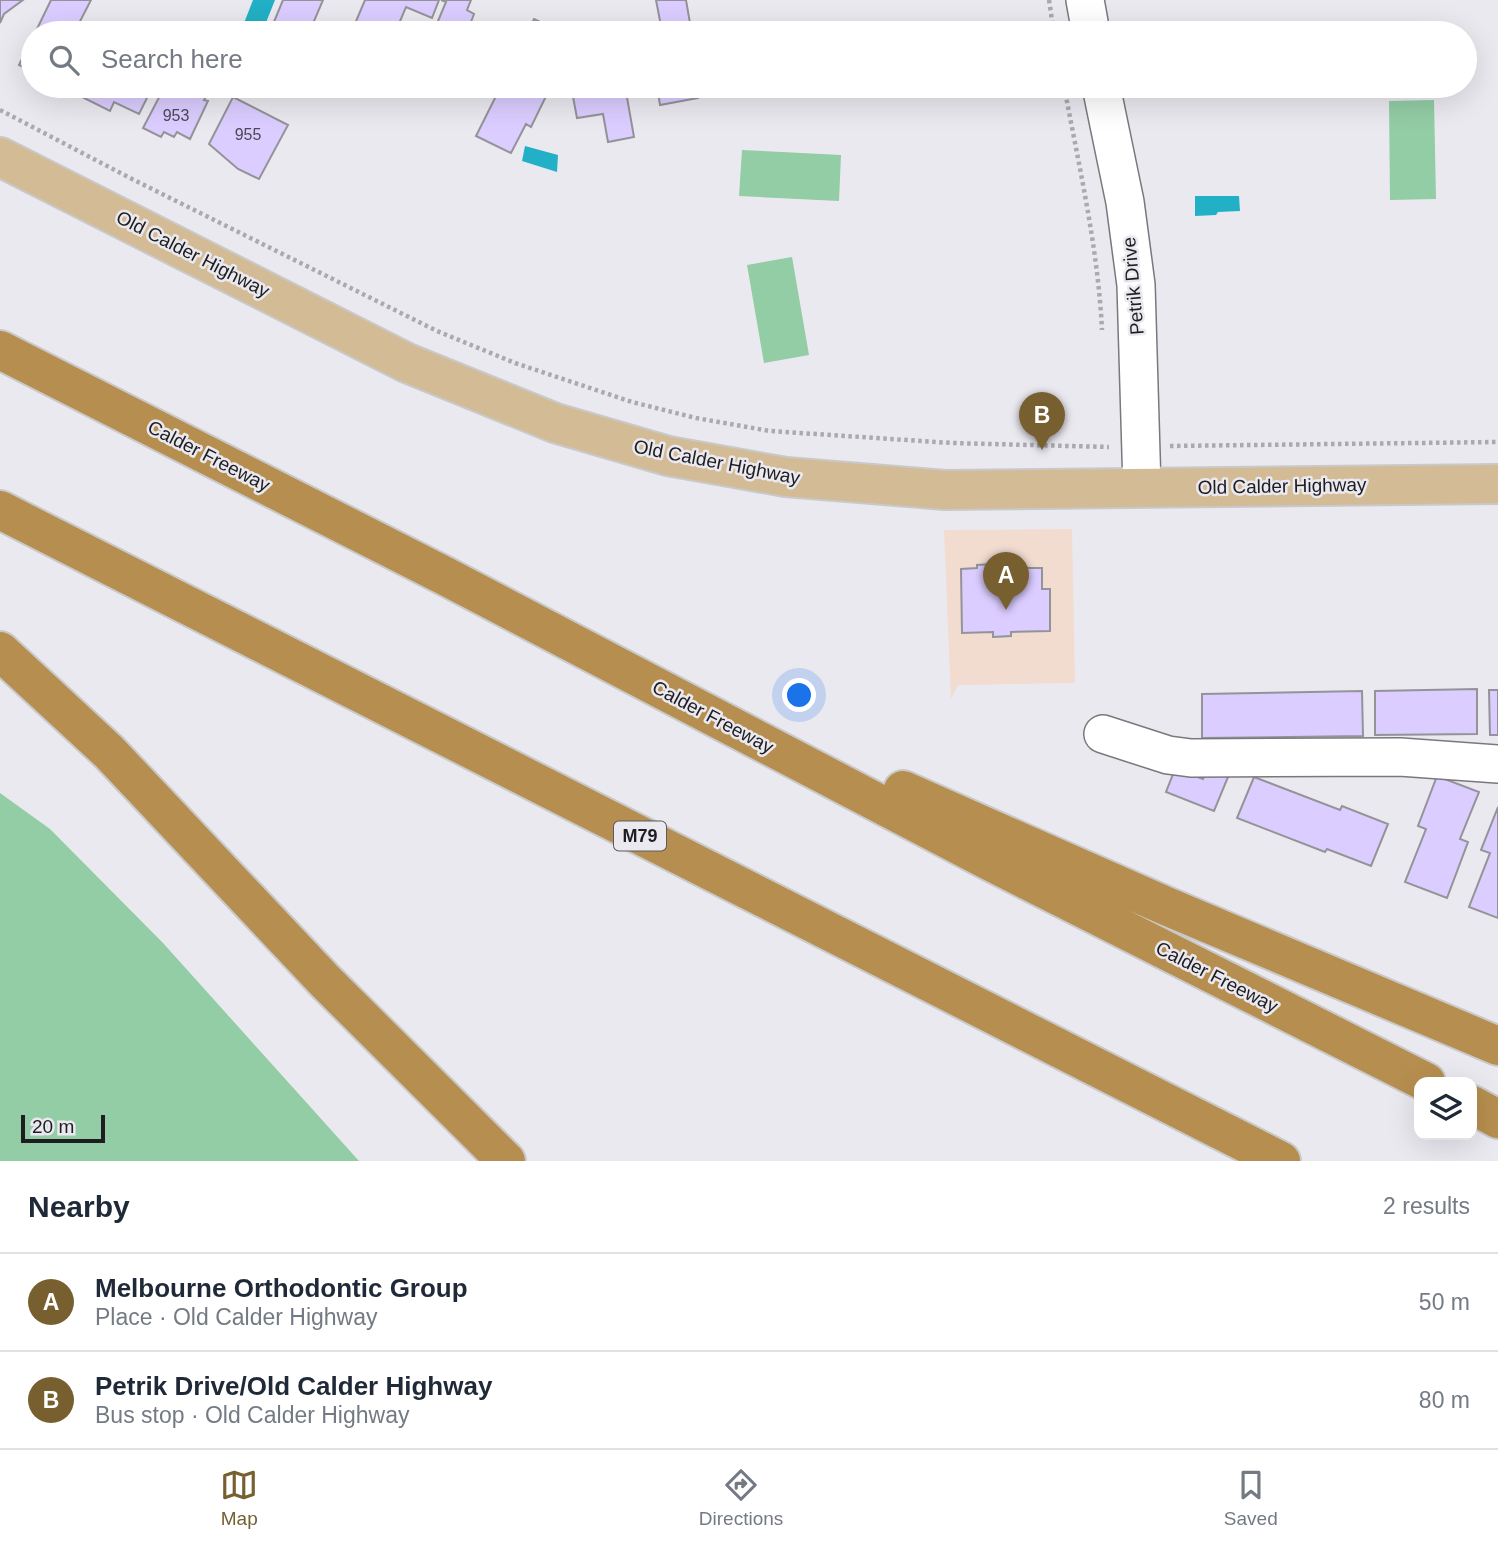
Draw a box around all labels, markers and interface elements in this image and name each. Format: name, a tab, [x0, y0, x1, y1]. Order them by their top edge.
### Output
search box	[21, 21, 1477, 98]
icon: search	[45, 41, 83, 79]
text: Search here	[101, 44, 243, 74]
house number: 953	[163, 107, 189, 124]
house number: 955	[235, 126, 261, 143]
street label: Old Calder Highway	[113, 206, 273, 302]
street label: Petrik Drive	[1118, 236, 1148, 336]
pin: B	[1019, 392, 1065, 450]
street label: Calder Freeway	[144, 416, 274, 496]
street label: Old Calder Highway	[632, 436, 802, 489]
street label: Old Calder Highway	[1197, 474, 1367, 498]
pin: A	[983, 552, 1029, 610]
street label: Calder Freeway	[649, 676, 778, 758]
your location	[782, 678, 816, 712]
road number: M79	[614, 822, 666, 850]
street label: Calder Freeway	[1152, 937, 1282, 1017]
map controls	[1414, 1077, 1477, 1140]
button: layers	[1414, 1077, 1477, 1140]
scale bar	[21, 1112, 105, 1144]
text: 20 m	[32, 1116, 74, 1137]
text: Nearby	[28, 1190, 130, 1223]
text: 2 results	[1383, 1193, 1470, 1219]
text: Melbourne Orthodontic Group	[95, 1273, 468, 1303]
text: A	[43, 1289, 59, 1315]
text: 50 m	[1419, 1289, 1470, 1315]
text: Place · Old Calder Highway	[95, 1304, 378, 1330]
text: Petrik Drive/Old Calder Highway	[95, 1371, 492, 1401]
text: B	[43, 1387, 59, 1413]
text: 80 m	[1419, 1387, 1470, 1413]
text: Bus stop · Old Calder Highway	[95, 1402, 409, 1428]
tab: Map	[220, 1466, 258, 1530]
tab: Directions	[699, 1466, 783, 1530]
tab: Saved	[1224, 1466, 1278, 1530]

